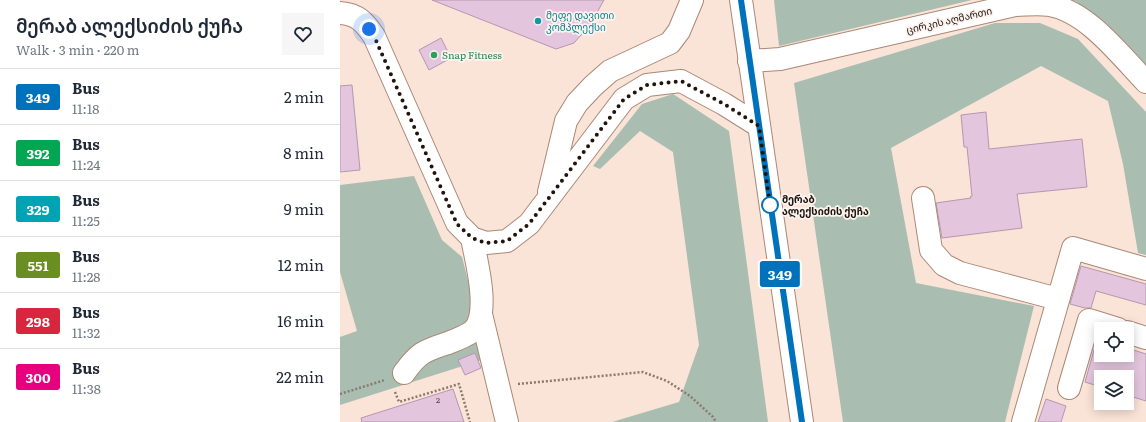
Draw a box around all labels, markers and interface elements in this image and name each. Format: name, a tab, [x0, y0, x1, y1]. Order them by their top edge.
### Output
street label: ცირკის აღმართი	[905, 2, 993, 37]
place label: მეფე დავითი კომპლექსი	[546, 7, 615, 34]
text: მერაბ ალექსიძის ქუჩა	[16, 11, 243, 39]
button: heart	[282, 13, 324, 55]
marker: მეფე დავითი კომპლექსი	[533, 16, 543, 26]
your location	[359, 19, 379, 39]
text: Walk · 3 min · 220 m	[16, 40, 139, 59]
place label: Snap Fitness	[442, 47, 502, 62]
marker: Snap Fitness	[429, 50, 439, 60]
text: Bus	[72, 76, 100, 99]
text: 2 min	[284, 85, 324, 108]
text: 349	[26, 87, 50, 107]
text: 11:18	[72, 99, 99, 118]
text: Bus	[72, 132, 100, 155]
text: 8 min	[283, 141, 324, 164]
text: 392	[26, 143, 50, 163]
text: 11:24	[72, 155, 101, 174]
text: Bus	[72, 188, 100, 211]
place label: მერაბ ალექსიძის ქუჩა	[782, 191, 869, 218]
marker: მერაბ ალექსიძის ქუჩა	[761, 196, 779, 214]
text: 9 min	[284, 197, 324, 220]
text: 329	[26, 199, 50, 219]
text: 11:25	[72, 211, 100, 230]
text: Bus	[72, 244, 100, 267]
text: 12 min	[278, 253, 324, 276]
text: 551	[27, 255, 49, 275]
line badge: 349	[757, 261, 803, 287]
text: 349	[768, 264, 792, 284]
text: 11:28	[72, 267, 101, 286]
text: Bus	[72, 300, 100, 323]
text: 16 min	[277, 309, 324, 332]
text: 298	[26, 311, 50, 331]
map controls	[1094, 322, 1134, 410]
button: locate	[1094, 322, 1134, 362]
text: 11:32	[72, 323, 100, 342]
text: Bus	[72, 356, 100, 379]
text: 22 min	[276, 365, 324, 388]
text: 300	[25, 367, 51, 387]
button: layers	[1094, 370, 1134, 410]
text: 11:38	[72, 379, 101, 398]
house number: 2	[436, 394, 440, 405]

